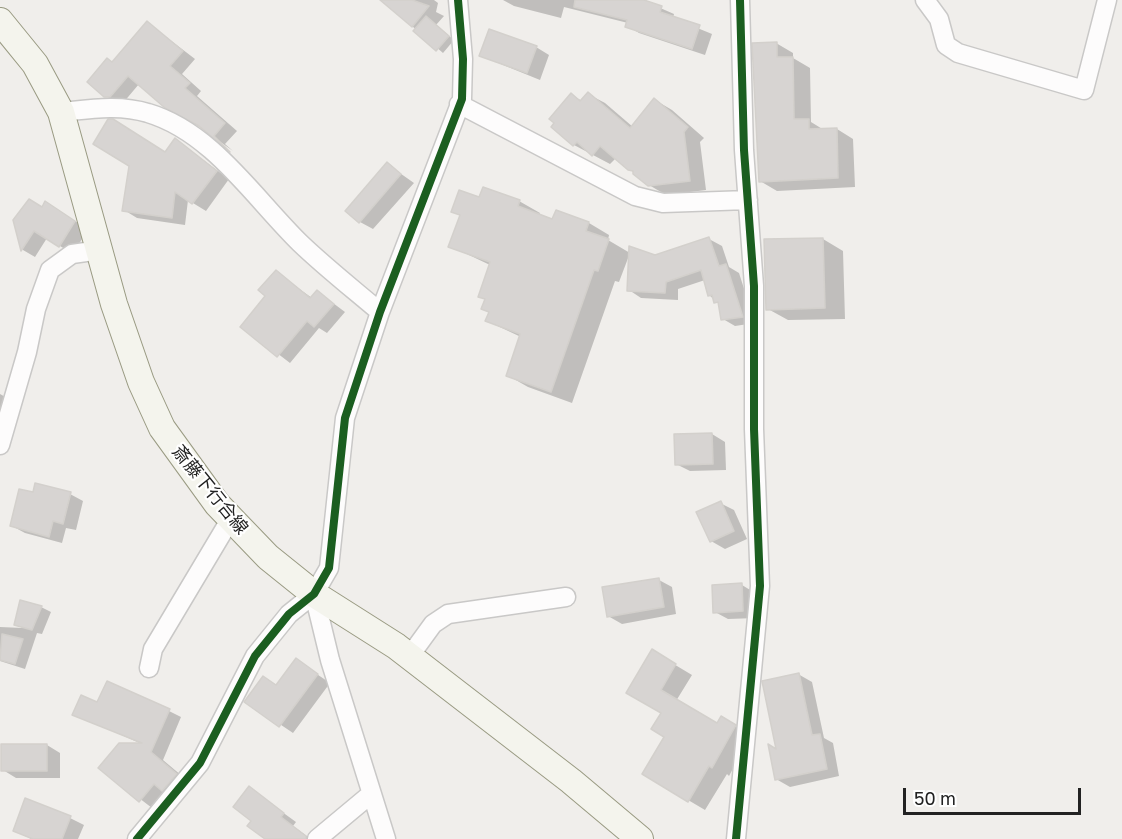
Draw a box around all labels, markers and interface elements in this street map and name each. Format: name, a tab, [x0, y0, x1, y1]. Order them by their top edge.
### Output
street label: 斎藤下行合線	[168, 441, 252, 539]
scale bar	[906, 776, 1084, 814]
text: 50 m	[914, 787, 956, 809]

